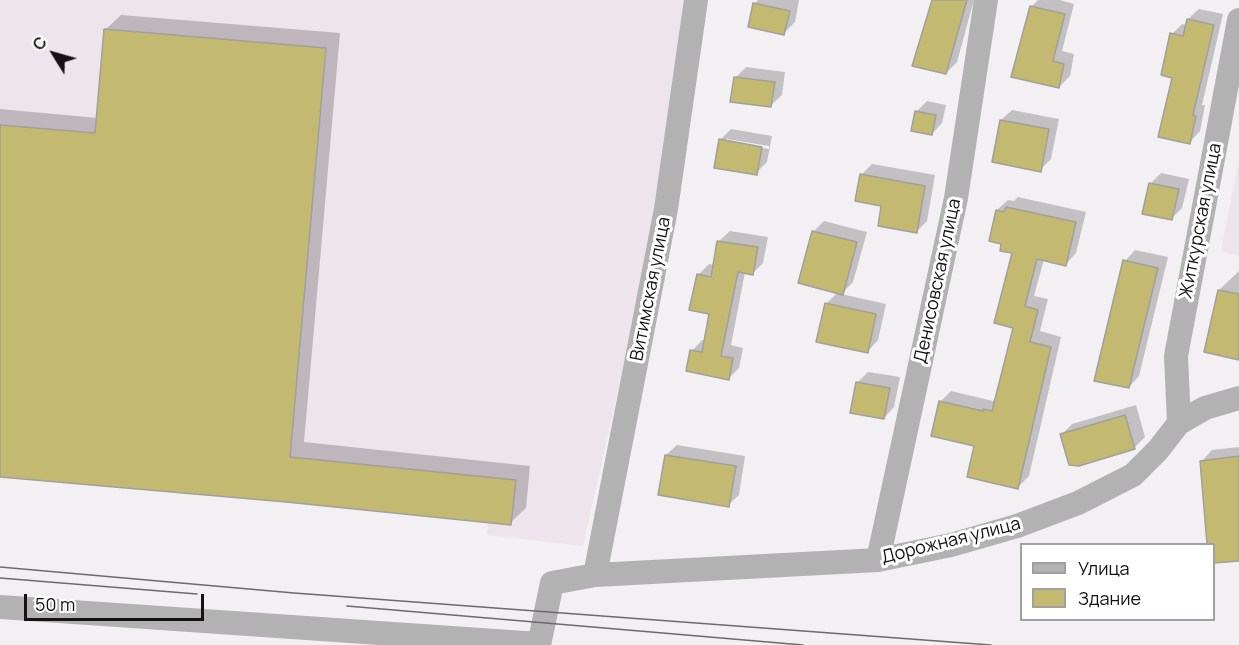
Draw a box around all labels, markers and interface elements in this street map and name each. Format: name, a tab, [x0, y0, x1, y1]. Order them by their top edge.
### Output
north arrow	[24, 24, 84, 84]
text: С	[27, 32, 52, 55]
street label: Житкурская улица	[1175, 142, 1227, 300]
street label: Денисовская улица	[910, 197, 966, 365]
street label: Витимская улица	[626, 215, 676, 363]
street label: Дорожная улица	[879, 513, 1023, 569]
legend	[1020, 543, 1215, 621]
text: Улица	[1078, 556, 1130, 580]
scale bar	[27, 582, 207, 620]
text: Здание	[1078, 586, 1141, 610]
text: 50 m	[35, 592, 75, 616]

